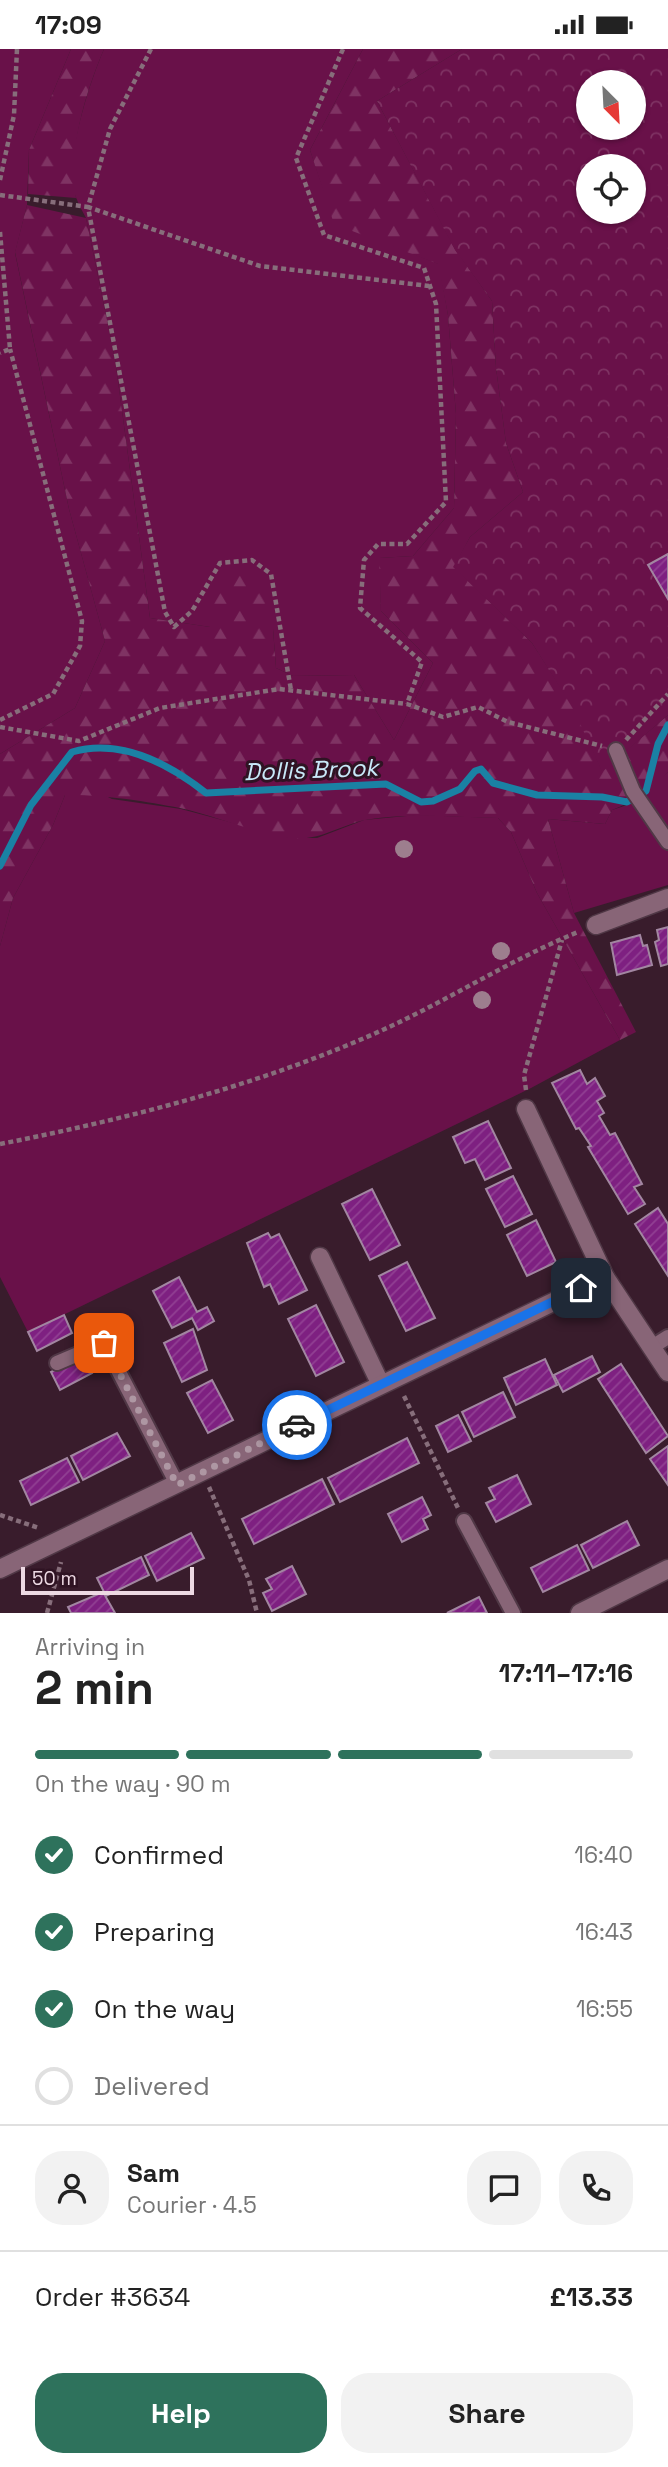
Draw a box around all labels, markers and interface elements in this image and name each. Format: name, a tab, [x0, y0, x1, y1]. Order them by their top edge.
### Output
text: 17:09	[35, 8, 102, 42]
north arrow	[576, 70, 646, 140]
map controls	[576, 70, 646, 224]
button: locate	[576, 154, 646, 224]
water label: Dollis Brook	[243, 752, 382, 787]
pin	[551, 1258, 611, 1318]
icon: home	[562, 1269, 600, 1307]
pin	[74, 1313, 134, 1373]
icon: bag	[85, 1324, 123, 1362]
courier	[262, 1390, 332, 1460]
icon: car	[278, 1406, 316, 1444]
scale bar	[21, 1564, 194, 1596]
text: 50 m	[32, 1566, 77, 1591]
text: Arriving in	[35, 1632, 145, 1662]
text: 17:11–17:16	[499, 1656, 633, 1690]
text: 2 min	[35, 1659, 154, 1717]
text: On the way · 90 m	[35, 1769, 230, 1799]
icon: check	[35, 1836, 73, 1874]
text: Confirmed	[94, 1838, 224, 1872]
text: 16:40	[574, 1840, 633, 1870]
icon: check	[35, 1913, 73, 1951]
text: Preparing	[94, 1915, 215, 1949]
text: 16:43	[575, 1917, 633, 1947]
icon: check	[35, 1990, 73, 2028]
text: On the way	[94, 1992, 235, 2026]
text: 16:55	[576, 1994, 633, 2024]
text: Delivered	[94, 2069, 210, 2103]
button: person	[35, 2151, 109, 2225]
button: chat	[467, 2151, 541, 2225]
button: phone	[559, 2151, 633, 2225]
text: Sam	[127, 2156, 180, 2190]
text: Courier · 4.5	[127, 2190, 257, 2220]
text: Order #3634	[35, 2280, 190, 2314]
text: £13.33	[549, 2280, 633, 2314]
button: Help	[35, 2373, 327, 2453]
button: Share	[341, 2373, 633, 2453]

